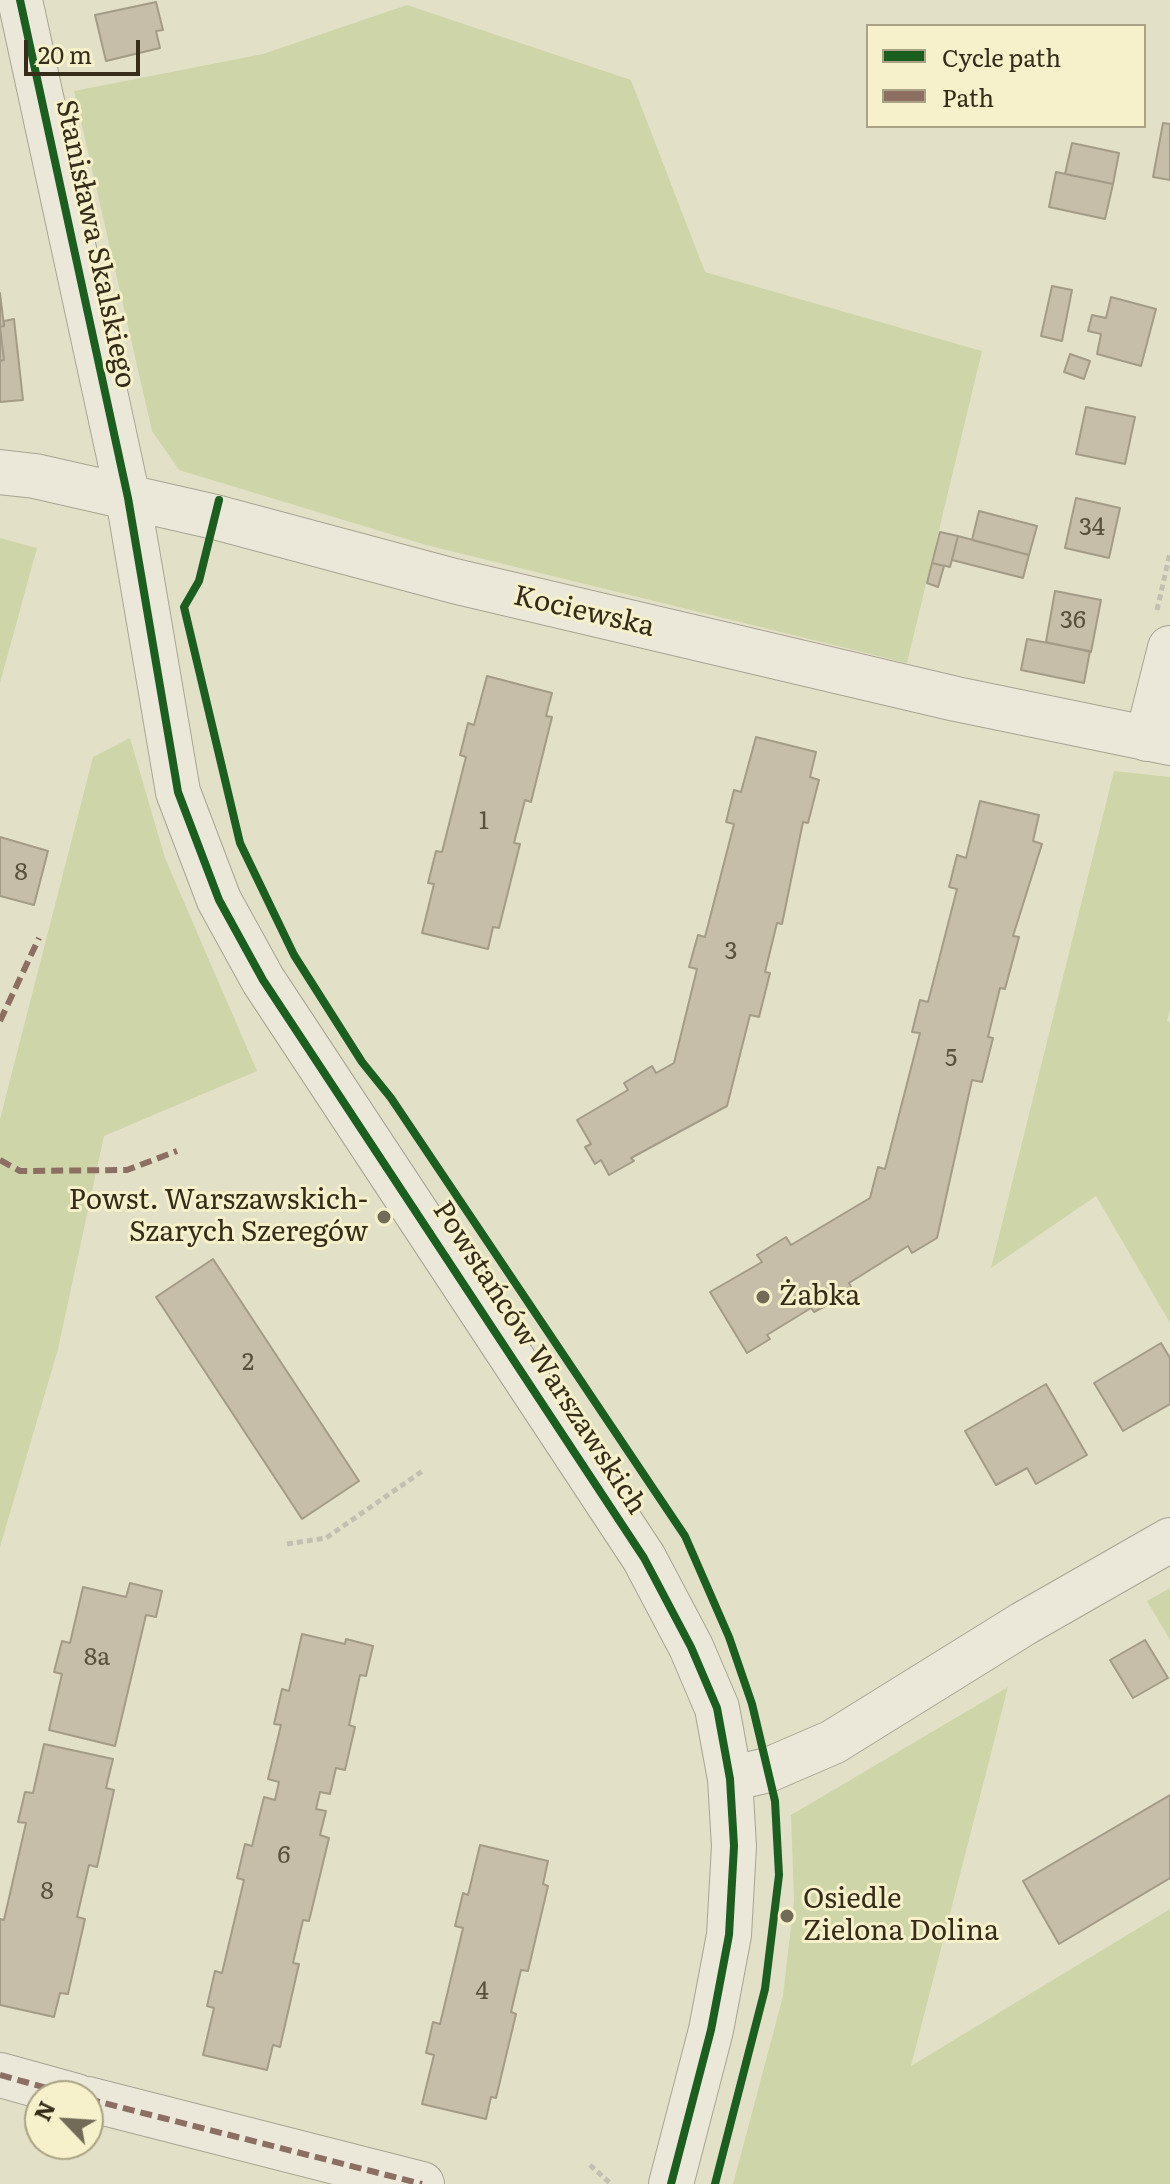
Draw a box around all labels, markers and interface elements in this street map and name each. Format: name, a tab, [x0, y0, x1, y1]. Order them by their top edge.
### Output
scale bar	[28, 24, 144, 74]
legend	[866, 24, 1146, 128]
text: 20 m	[38, 36, 92, 71]
text: Cycle path	[942, 39, 1061, 74]
text: Path	[942, 79, 994, 114]
street label: Stanisława Skalskiego	[48, 97, 142, 391]
house number: 34	[1079, 514, 1105, 542]
street label: Kociewska	[510, 580, 658, 644]
house number: 36	[1060, 607, 1086, 635]
house number: 1	[479, 808, 489, 836]
house number: 8	[14, 859, 28, 887]
house number: 3	[724, 938, 738, 966]
house number: 5	[945, 1045, 957, 1073]
place label: Powst. Warszawskich- Szarych Szeregów	[69, 1184, 368, 1250]
street label: Powstańców Warszawskich	[425, 1195, 653, 1521]
marker: Powst. Warszawskich- Szarych Szeregów	[375, 1208, 393, 1226]
place label: Żabka	[779, 1280, 860, 1314]
marker: Żabka	[754, 1288, 772, 1306]
house number: 2	[242, 1349, 254, 1377]
house number: 8a	[84, 1644, 110, 1672]
house number: 6	[278, 1842, 290, 1870]
house number: 8	[40, 1878, 54, 1906]
place label: Osiedle Zielona Dolina	[803, 1883, 999, 1949]
marker: Osiedle Zielona Dolina	[778, 1907, 796, 1925]
house number: 4	[475, 1978, 489, 2006]
north arrow	[24, 2080, 104, 2160]
text: N	[25, 2095, 62, 2126]

